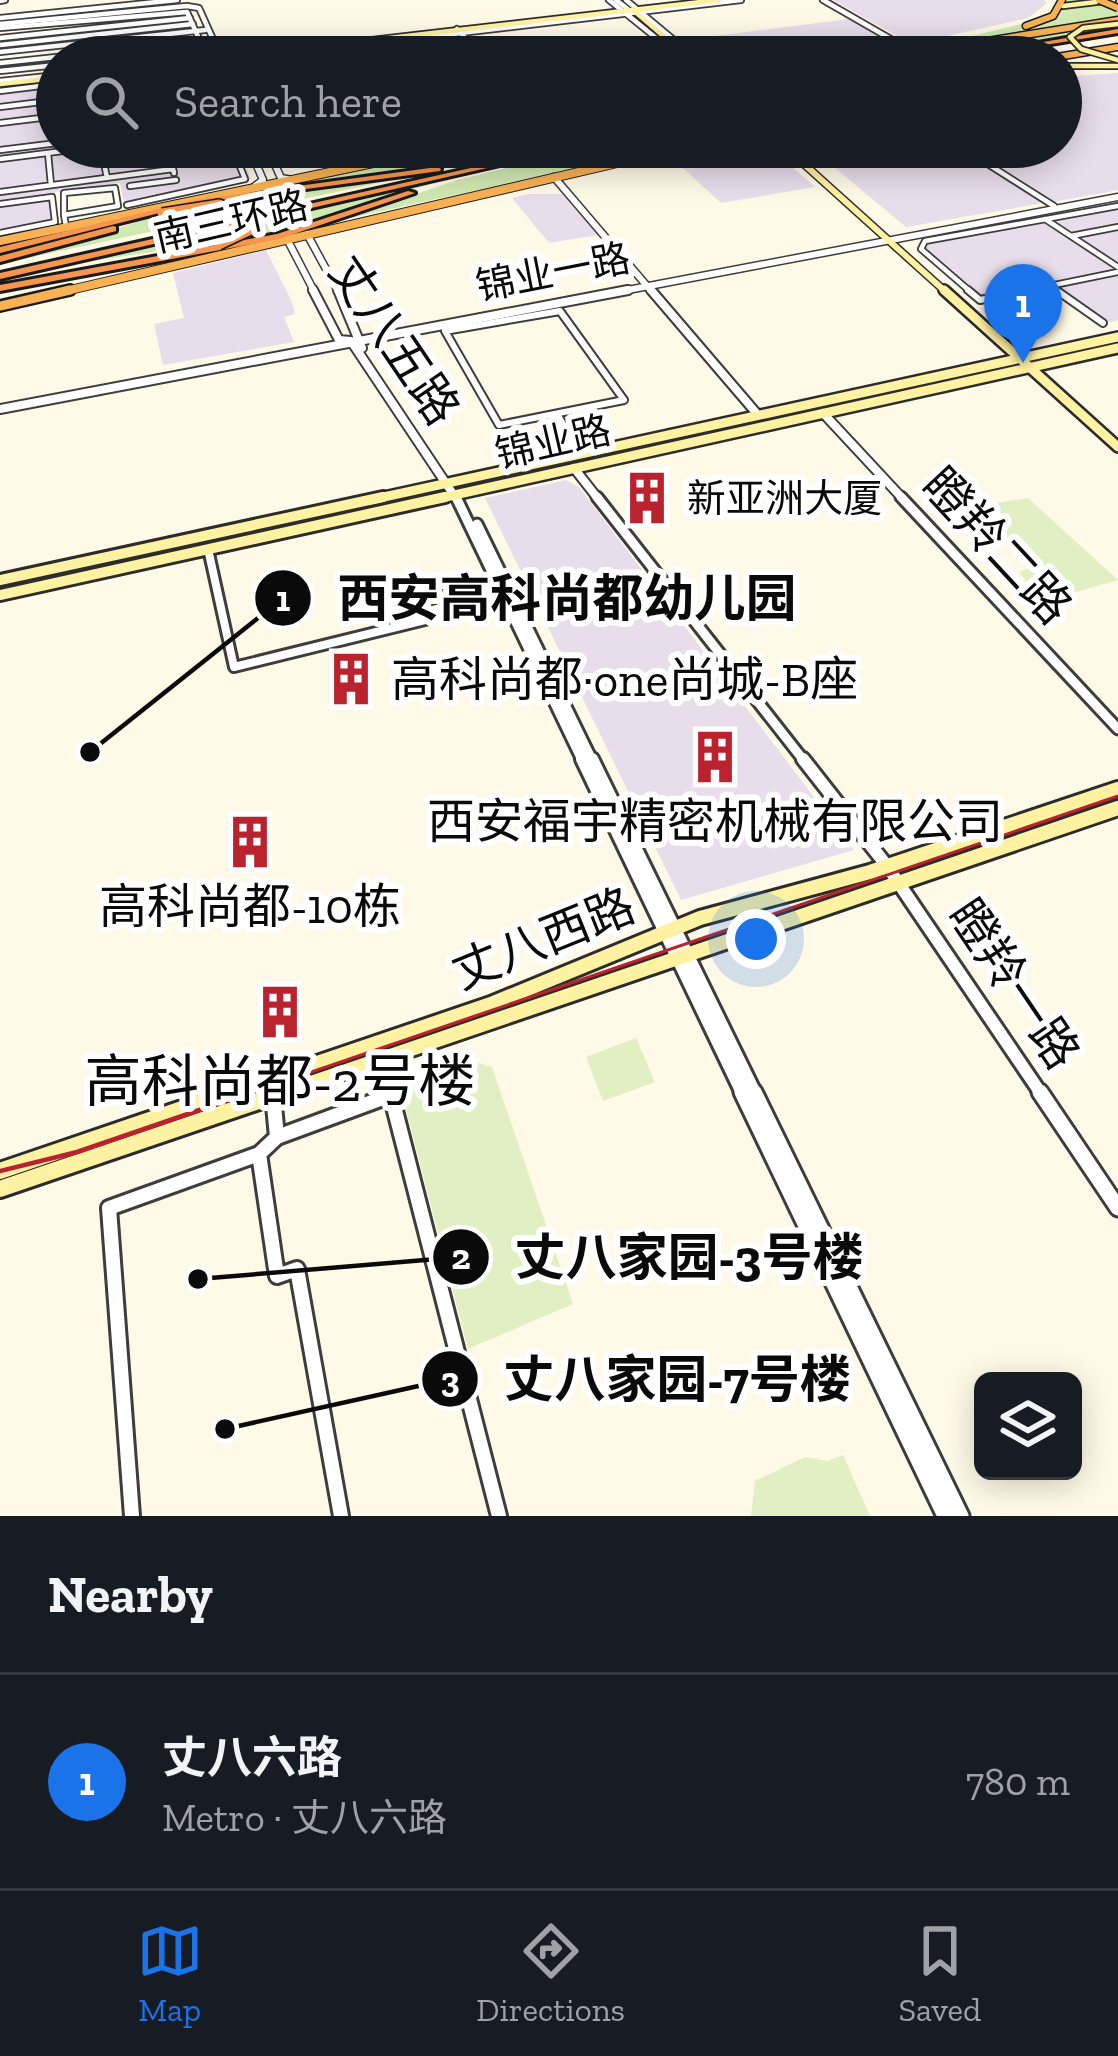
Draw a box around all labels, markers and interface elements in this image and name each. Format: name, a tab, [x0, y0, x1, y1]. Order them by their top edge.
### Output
search box	[36, 36, 1082, 168]
icon: search	[78, 69, 144, 135]
text: Search here	[174, 75, 402, 129]
street label: 南三环路	[150, 181, 312, 261]
street label: 锦业一路	[472, 234, 634, 310]
street label: 丈八五路	[317, 244, 471, 436]
pin: 1	[984, 264, 1062, 363]
street label: 锦业路	[491, 406, 615, 478]
street label: 瞪羚二路	[911, 456, 1083, 636]
building icon: 新亚洲大厦	[618, 469, 676, 527]
place label: 新亚洲大厦	[687, 475, 882, 522]
callout: 西安高科尚都幼儿园	[253, 555, 820, 642]
text: 西安高科尚都幼儿园	[337, 568, 797, 629]
text: 1	[276, 577, 290, 620]
building icon: 高科尚都·one尚城-B座	[322, 650, 380, 708]
place label: 高科尚都·one尚城-B座	[391, 651, 858, 708]
building icon: 西安福宇精密机械有限公司	[686, 728, 744, 786]
place label: 西安福宇精密机械有限公司	[427, 793, 1003, 850]
building icon: 高科尚都-10栋	[221, 813, 279, 871]
street label: 丈八西路	[443, 877, 643, 1001]
place label: 高科尚都-10栋	[99, 878, 401, 935]
street label: 瞪羚一路	[937, 888, 1091, 1080]
your location	[726, 909, 786, 969]
building icon: 高科尚都-2号楼	[251, 983, 309, 1041]
place label: 高科尚都-2号楼	[85, 1047, 475, 1116]
callout: 丈八家园-3号楼	[431, 1213, 887, 1300]
text: 丈八家园-3号楼	[515, 1227, 863, 1288]
text: 2	[451, 1235, 471, 1278]
callout: 丈八家园-7号楼	[420, 1336, 875, 1423]
text: 丈八家园-7号楼	[503, 1349, 851, 1410]
text: 3	[440, 1358, 460, 1401]
map controls	[974, 1372, 1082, 1480]
button: layers	[974, 1372, 1082, 1480]
text: Nearby	[48, 1564, 213, 1625]
text: 丈八六路	[162, 1731, 342, 1785]
text: 1	[79, 1758, 95, 1805]
text: 780 m	[966, 1758, 1070, 1805]
text: Metro · 丈八六路	[162, 1794, 447, 1841]
tab: Map	[137, 1918, 203, 2029]
tab: Directions	[476, 1918, 625, 2029]
tab: Saved	[899, 1918, 981, 2029]

